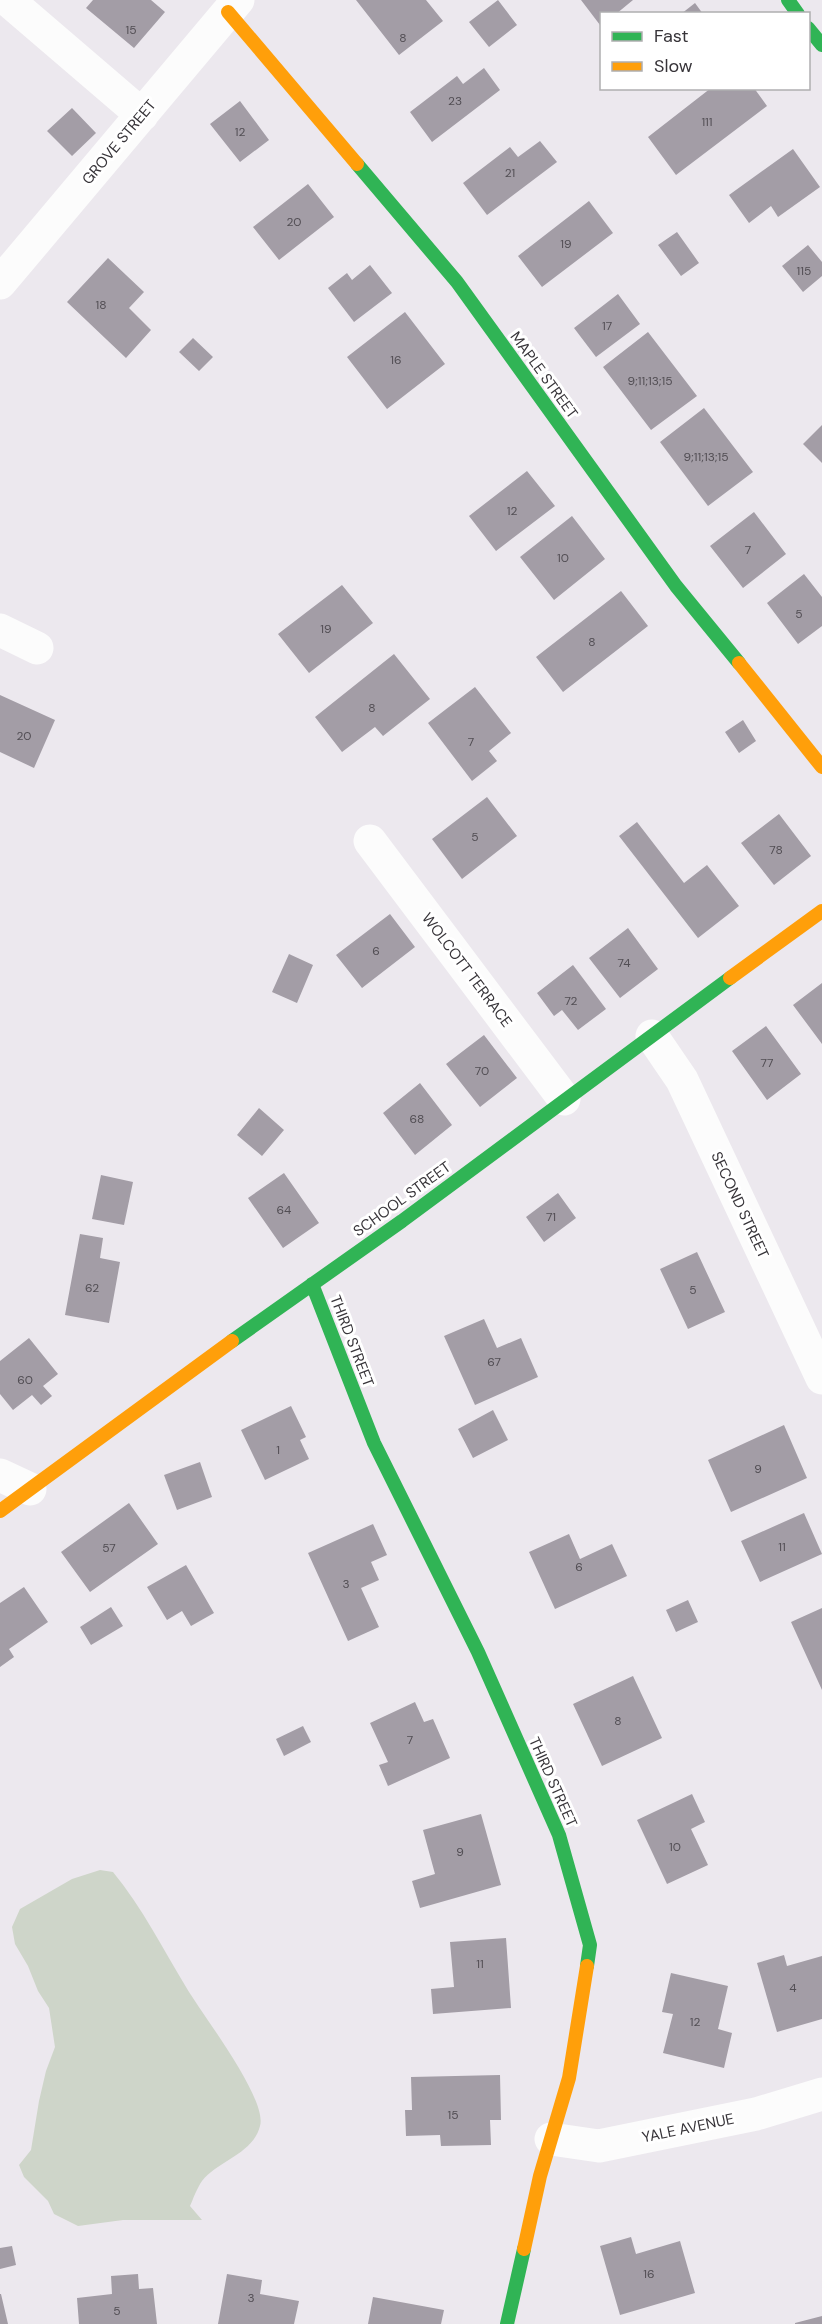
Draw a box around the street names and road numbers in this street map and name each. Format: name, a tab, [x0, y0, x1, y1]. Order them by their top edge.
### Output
street label: GROVE STREET	[78, 95, 160, 189]
street label: MAPLE STREET	[506, 328, 582, 422]
street label: WOLCOTT TERRACE	[417, 909, 517, 1031]
street label: SECOND STREET	[707, 1148, 773, 1262]
street label: SCHOOL STREET	[349, 1157, 455, 1241]
street label: THIRD STREET	[325, 1292, 379, 1390]
street label: THIRD STREET	[524, 1734, 582, 1830]
street label: YALE AVENUE	[640, 2108, 736, 2148]

